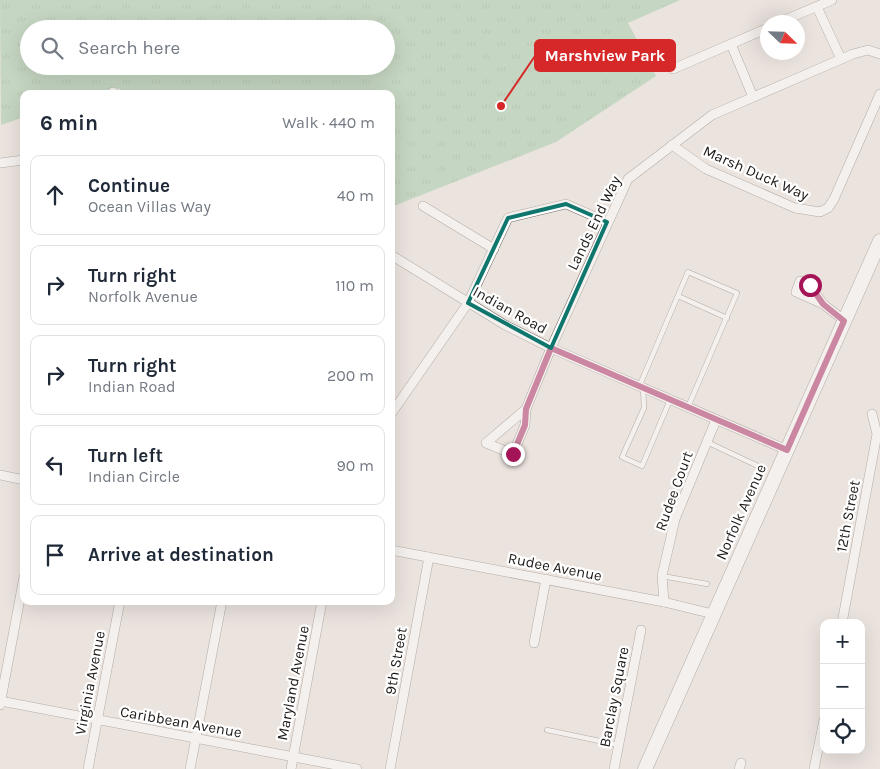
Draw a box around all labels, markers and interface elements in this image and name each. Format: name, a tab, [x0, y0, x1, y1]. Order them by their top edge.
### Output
north arrow	[760, 15, 805, 60]
search box	[20, 20, 395, 75]
icon: search	[38, 34, 66, 62]
text: Search here	[78, 37, 180, 59]
callout: Marshview Park	[535, 40, 675, 71]
text: Marshview Park	[545, 46, 666, 65]
text: 6 min	[40, 111, 98, 135]
text: Walk · 440 m	[282, 113, 375, 132]
street label: Marsh Duck Way	[700, 142, 812, 204]
street label: Lands End Way	[563, 173, 625, 273]
text: Continue	[88, 175, 170, 197]
icon: ahead	[41, 181, 69, 209]
text: 40 m	[337, 186, 374, 205]
text: Ocean Villas Way	[88, 197, 211, 216]
text: Turn right	[88, 265, 177, 287]
icon: right	[41, 271, 69, 299]
route start	[799, 274, 822, 297]
text: 110 m	[335, 276, 374, 295]
street label: Indian Road	[470, 282, 550, 338]
text: Norfolk Avenue	[88, 287, 198, 306]
text: Turn right	[88, 355, 177, 377]
icon: right	[41, 361, 69, 389]
text: 200 m	[327, 366, 374, 385]
text: Indian Road	[88, 377, 175, 396]
route end	[502, 443, 525, 466]
text: Turn left	[88, 445, 163, 467]
street label: Rudee Court	[651, 448, 697, 533]
icon: left	[41, 451, 69, 479]
text: 90 m	[336, 456, 374, 475]
street label: Norfolk Avenue	[712, 461, 770, 563]
text: Indian Circle	[88, 467, 180, 486]
street label: 12th Street	[832, 478, 864, 554]
icon: arrive	[41, 541, 69, 569]
text: Arrive at destination	[88, 544, 274, 566]
street label: Rudee Avenue	[506, 549, 604, 585]
map controls	[820, 619, 865, 754]
button: +	[820, 619, 865, 664]
street label: Maryland Avenue	[273, 624, 313, 742]
street label: 9th Street	[381, 626, 411, 696]
street label: Virginia Avenue	[71, 629, 109, 737]
street label: Barclay Square	[595, 645, 633, 749]
button: −	[820, 664, 865, 709]
street label: Caribbean Avenue	[119, 702, 243, 742]
button: locate	[820, 709, 865, 754]

